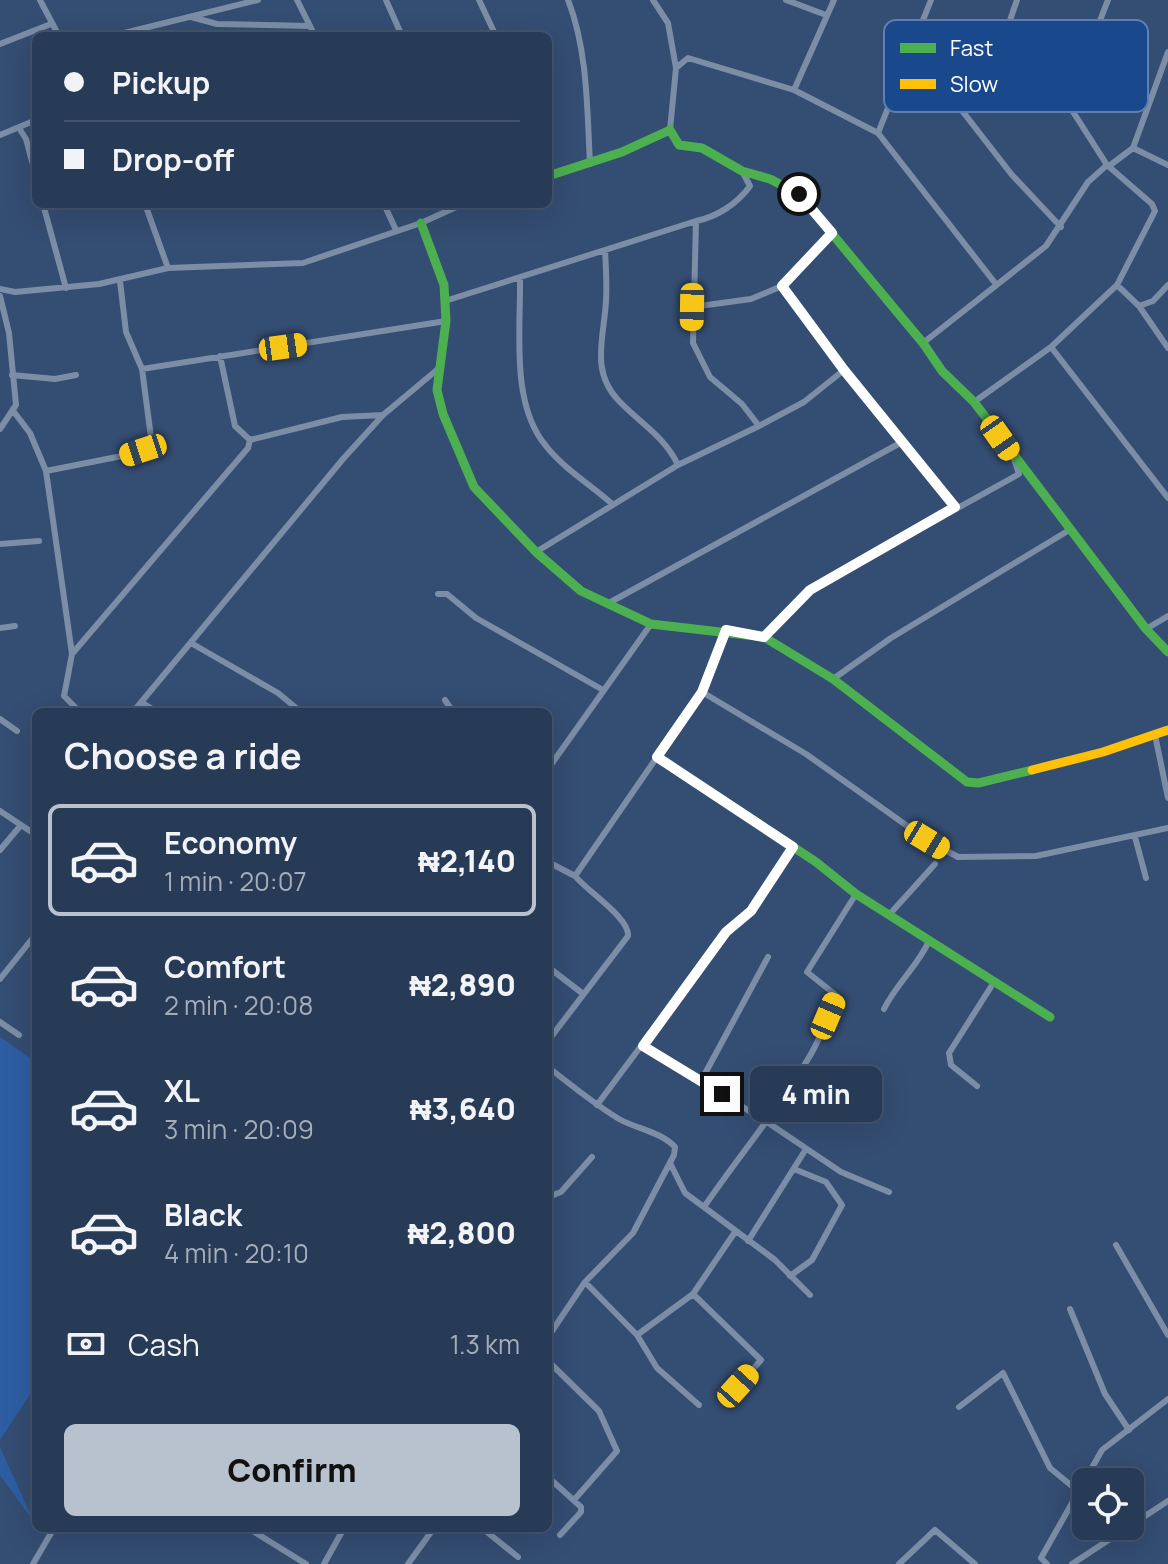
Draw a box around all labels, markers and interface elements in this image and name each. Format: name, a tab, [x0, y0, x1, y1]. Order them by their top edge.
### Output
legend	[884, 20, 1148, 112]
text: Fast	[950, 33, 993, 63]
text: Pickup	[112, 62, 210, 103]
text: Slow	[950, 69, 998, 99]
text: Drop-off	[112, 139, 234, 180]
route start	[781, 176, 817, 212]
car	[680, 283, 704, 331]
car	[258, 332, 308, 362]
car	[976, 411, 1024, 465]
car	[116, 431, 170, 469]
text: Choose a ride	[64, 731, 302, 780]
car	[900, 817, 954, 863]
text: Economy	[164, 822, 297, 863]
icon: car	[68, 824, 140, 896]
text: ₦2,140	[418, 840, 516, 881]
text: 1 min · 20:07	[164, 863, 307, 899]
text: Comfort	[164, 946, 286, 987]
icon: car	[68, 948, 140, 1020]
text: ₦2,890	[409, 964, 516, 1005]
text: 2 min · 20:08	[164, 987, 313, 1023]
car	[808, 989, 848, 1043]
callout: 4 min	[750, 1066, 882, 1122]
text: XL	[164, 1070, 200, 1111]
icon: car	[68, 1072, 140, 1144]
route end	[704, 1076, 740, 1112]
text: 4 min	[781, 1076, 851, 1112]
text: ₦3,640	[410, 1088, 516, 1129]
text: 3 min · 20:09	[164, 1111, 314, 1147]
text: Black	[164, 1194, 242, 1235]
icon: car	[68, 1196, 140, 1268]
text: ₦2,800	[408, 1212, 516, 1253]
text: 4 min · 20:10	[164, 1235, 309, 1271]
icon: cash	[64, 1322, 108, 1366]
text: Cash	[128, 1324, 200, 1365]
text: 1.3 km	[450, 1326, 520, 1362]
car	[713, 1360, 763, 1412]
button: Confirm	[64, 1424, 520, 1516]
map controls	[1072, 1468, 1144, 1540]
button: locate	[1072, 1468, 1144, 1540]

